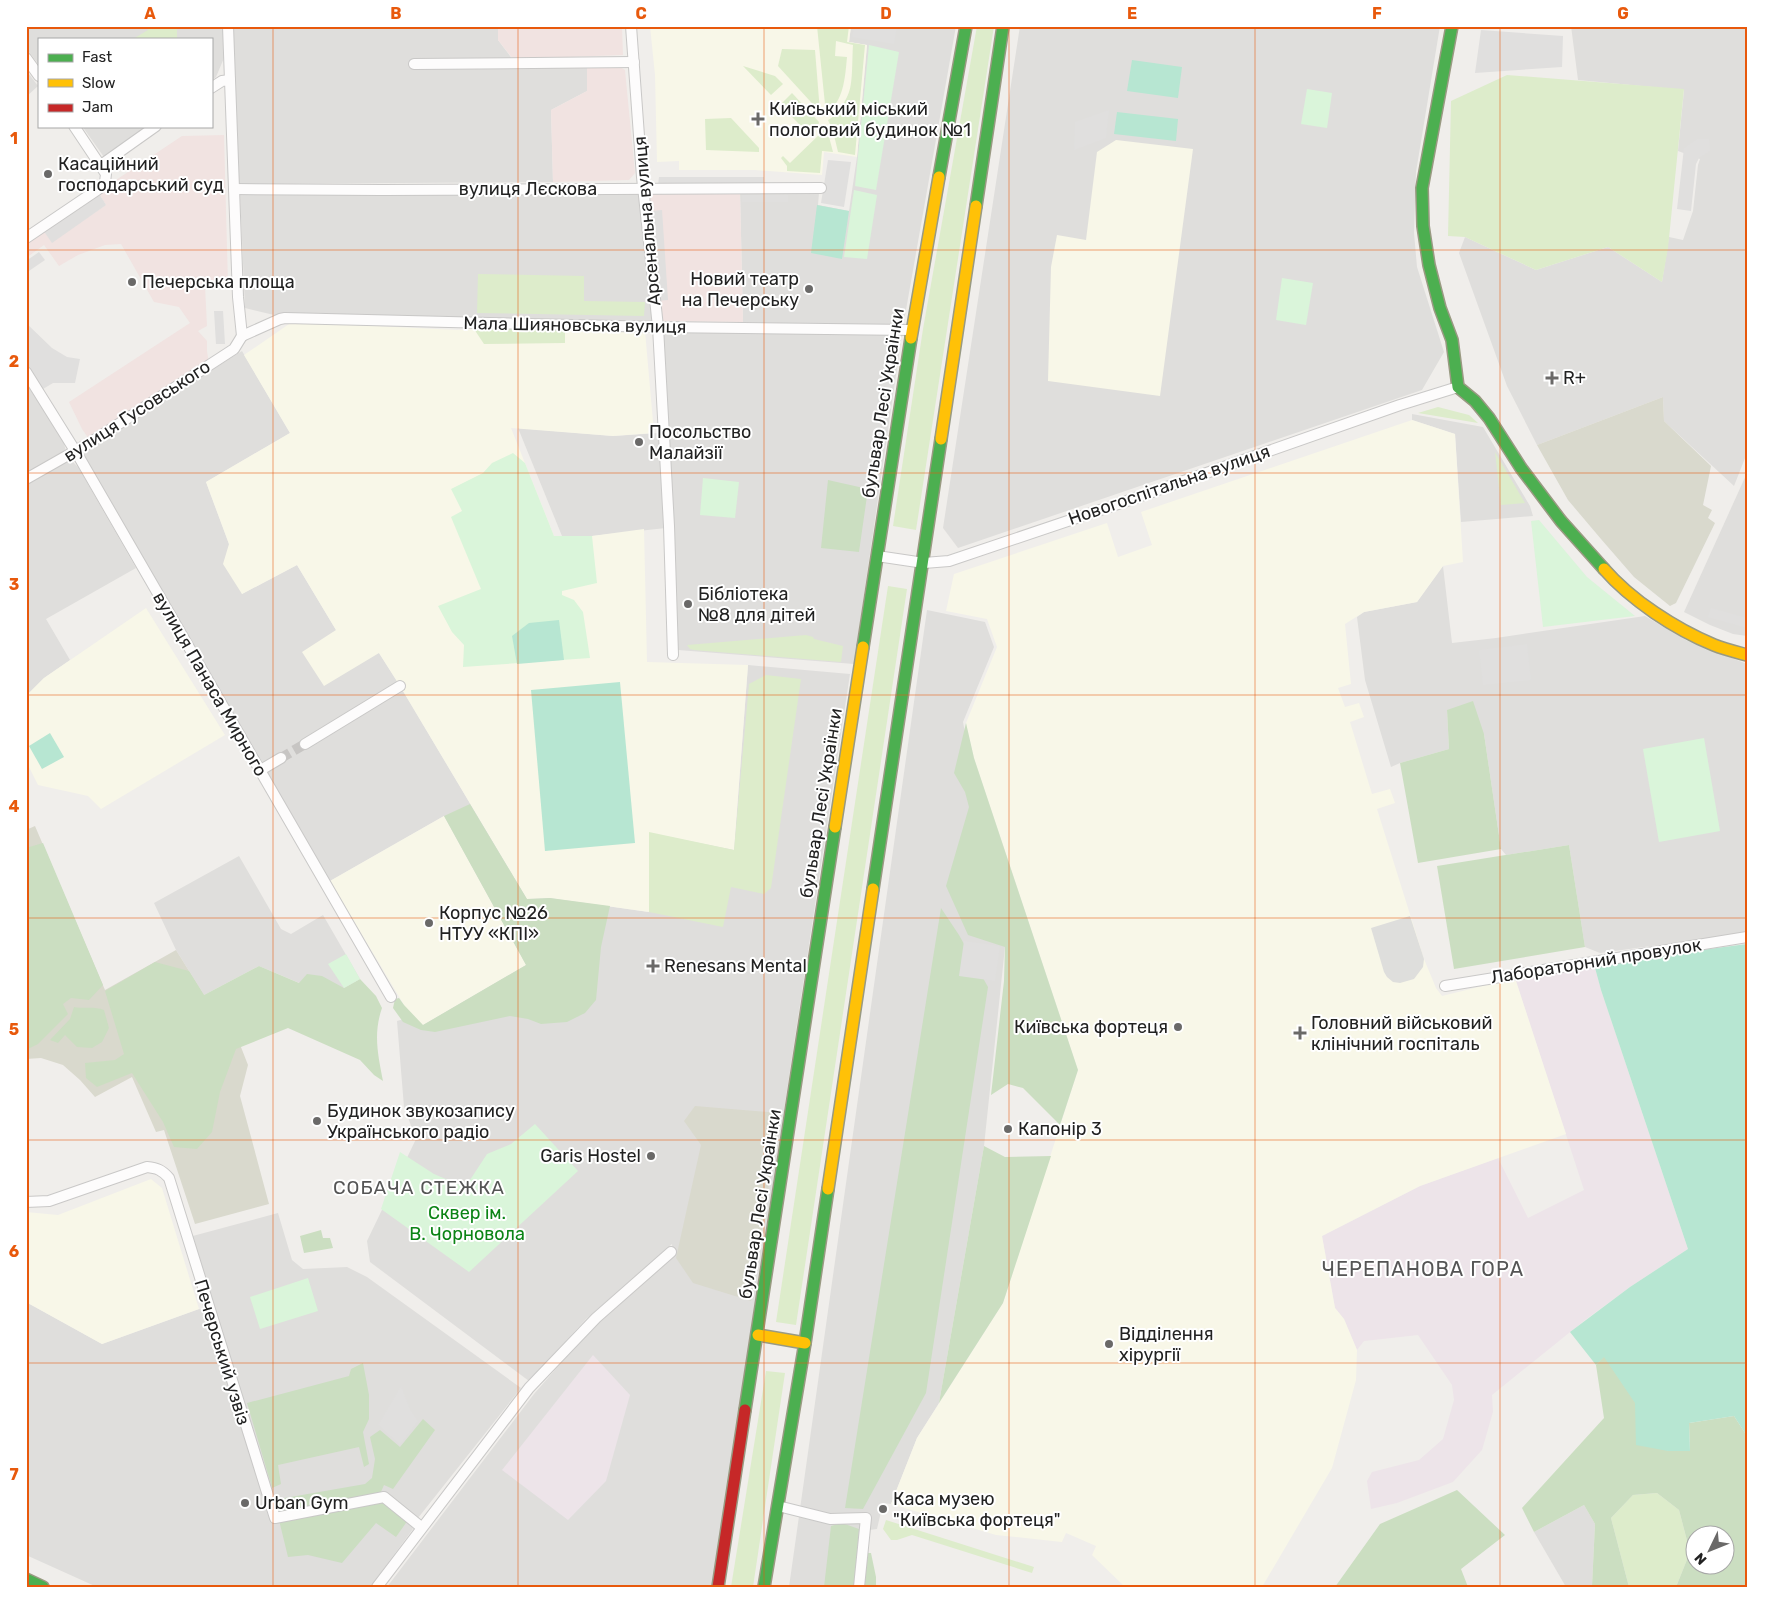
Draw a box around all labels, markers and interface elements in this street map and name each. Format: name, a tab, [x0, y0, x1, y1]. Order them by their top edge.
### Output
text: A	[144, 4, 156, 23]
text: B	[390, 4, 402, 23]
text: C	[635, 4, 647, 23]
text: D	[880, 4, 892, 23]
text: E	[1127, 4, 1137, 23]
text: F	[1372, 4, 1382, 23]
text: G	[1617, 4, 1629, 23]
legend	[38, 38, 212, 128]
text: Fast	[82, 48, 112, 66]
text: Slow	[82, 74, 115, 92]
text: Jam	[82, 98, 113, 116]
place label: Київський міський пологовий будинок №1	[769, 98, 971, 141]
marker: Київський міський пологовий будинок №1	[751, 112, 765, 126]
text: 1	[10, 129, 18, 148]
street label: Арсенальна вулиця	[629, 135, 665, 307]
place label: Касаційний господарський суд	[58, 153, 224, 196]
marker: Касаційний господарський суд	[42, 168, 54, 180]
street label: вулиця Лєскова	[459, 178, 597, 200]
place label: Новий театр на Печерську	[682, 268, 799, 311]
place label: Печерська площа	[142, 271, 295, 293]
marker: Печерська площа	[126, 276, 138, 288]
marker: Новий театр на Печерську	[803, 283, 815, 295]
street label: бульвар Лесі Українки	[857, 306, 909, 500]
street label: Мала Шияновська вулиця	[463, 312, 687, 338]
text: 2	[9, 352, 19, 371]
street label: вулиця Гусовського	[60, 355, 214, 467]
place label: R+	[1563, 367, 1586, 389]
marker: R+	[1545, 371, 1559, 385]
place label: Посольство Малайзії	[649, 421, 751, 464]
marker: Посольство Малайзії	[633, 436, 645, 448]
street label: Новогоспітальна вулиця	[1065, 440, 1273, 530]
text: 3	[9, 575, 19, 594]
place label: Бібліотека №8 для дітей	[698, 583, 816, 626]
street label: вулиця Панаса Мирного	[148, 588, 272, 780]
marker: Бібліотека №8 для дітей	[682, 598, 694, 610]
street label: бульвар Лесі Українки	[795, 706, 847, 900]
text: 4	[9, 797, 20, 816]
place label: Корпус №26 НТУУ «КПІ»	[439, 902, 548, 945]
marker: Корпус №26 НТУУ «КПІ»	[423, 917, 435, 929]
street label: Лабораторний провулок	[1489, 933, 1703, 989]
place label: Renesans Mental	[664, 955, 807, 977]
marker: Renesans Mental	[646, 959, 660, 973]
place label: Головний військовий клінічний госпіталь	[1311, 1012, 1492, 1055]
place label: Київська фортеця	[1014, 1016, 1168, 1038]
text: 5	[9, 1020, 19, 1039]
marker: Київська фортеця	[1172, 1021, 1184, 1033]
marker: Головний військовий клінічний госпіталь	[1293, 1026, 1307, 1040]
place label: Будинок звукозапису Українського радіо	[327, 1100, 515, 1143]
street label: бульвар Лесі Українки	[734, 1107, 786, 1301]
marker: Будинок звукозапису Українського радіо	[311, 1115, 323, 1127]
place label: Капонір 3	[1018, 1118, 1102, 1140]
marker: Капонір 3	[1002, 1123, 1014, 1135]
place label: Garis Hostel	[540, 1145, 641, 1167]
marker: Garis Hostel	[645, 1150, 657, 1162]
district label: СОБАЧА СТЕЖКА	[333, 1176, 505, 1199]
park label: Сквер ім. В. Чорновола	[409, 1202, 525, 1245]
text: 6	[9, 1242, 19, 1261]
district label: ЧЕРЕПАНОВА ГОРА	[1322, 1257, 1524, 1281]
street label: Печерський узвіз	[189, 1276, 255, 1428]
place label: Відділення хірургії	[1119, 1323, 1214, 1366]
marker: Відділення хірургії	[1103, 1338, 1115, 1350]
text: 7	[9, 1465, 19, 1484]
place label: Каса музею "Київська фортеця"	[893, 1488, 1060, 1531]
place label: Urban Gym	[255, 1492, 349, 1514]
marker: Urban Gym	[239, 1497, 251, 1509]
marker: Каса музею "Київська фортеця"	[877, 1503, 889, 1515]
north arrow	[1686, 1526, 1736, 1576]
text: N	[1691, 1549, 1711, 1568]

